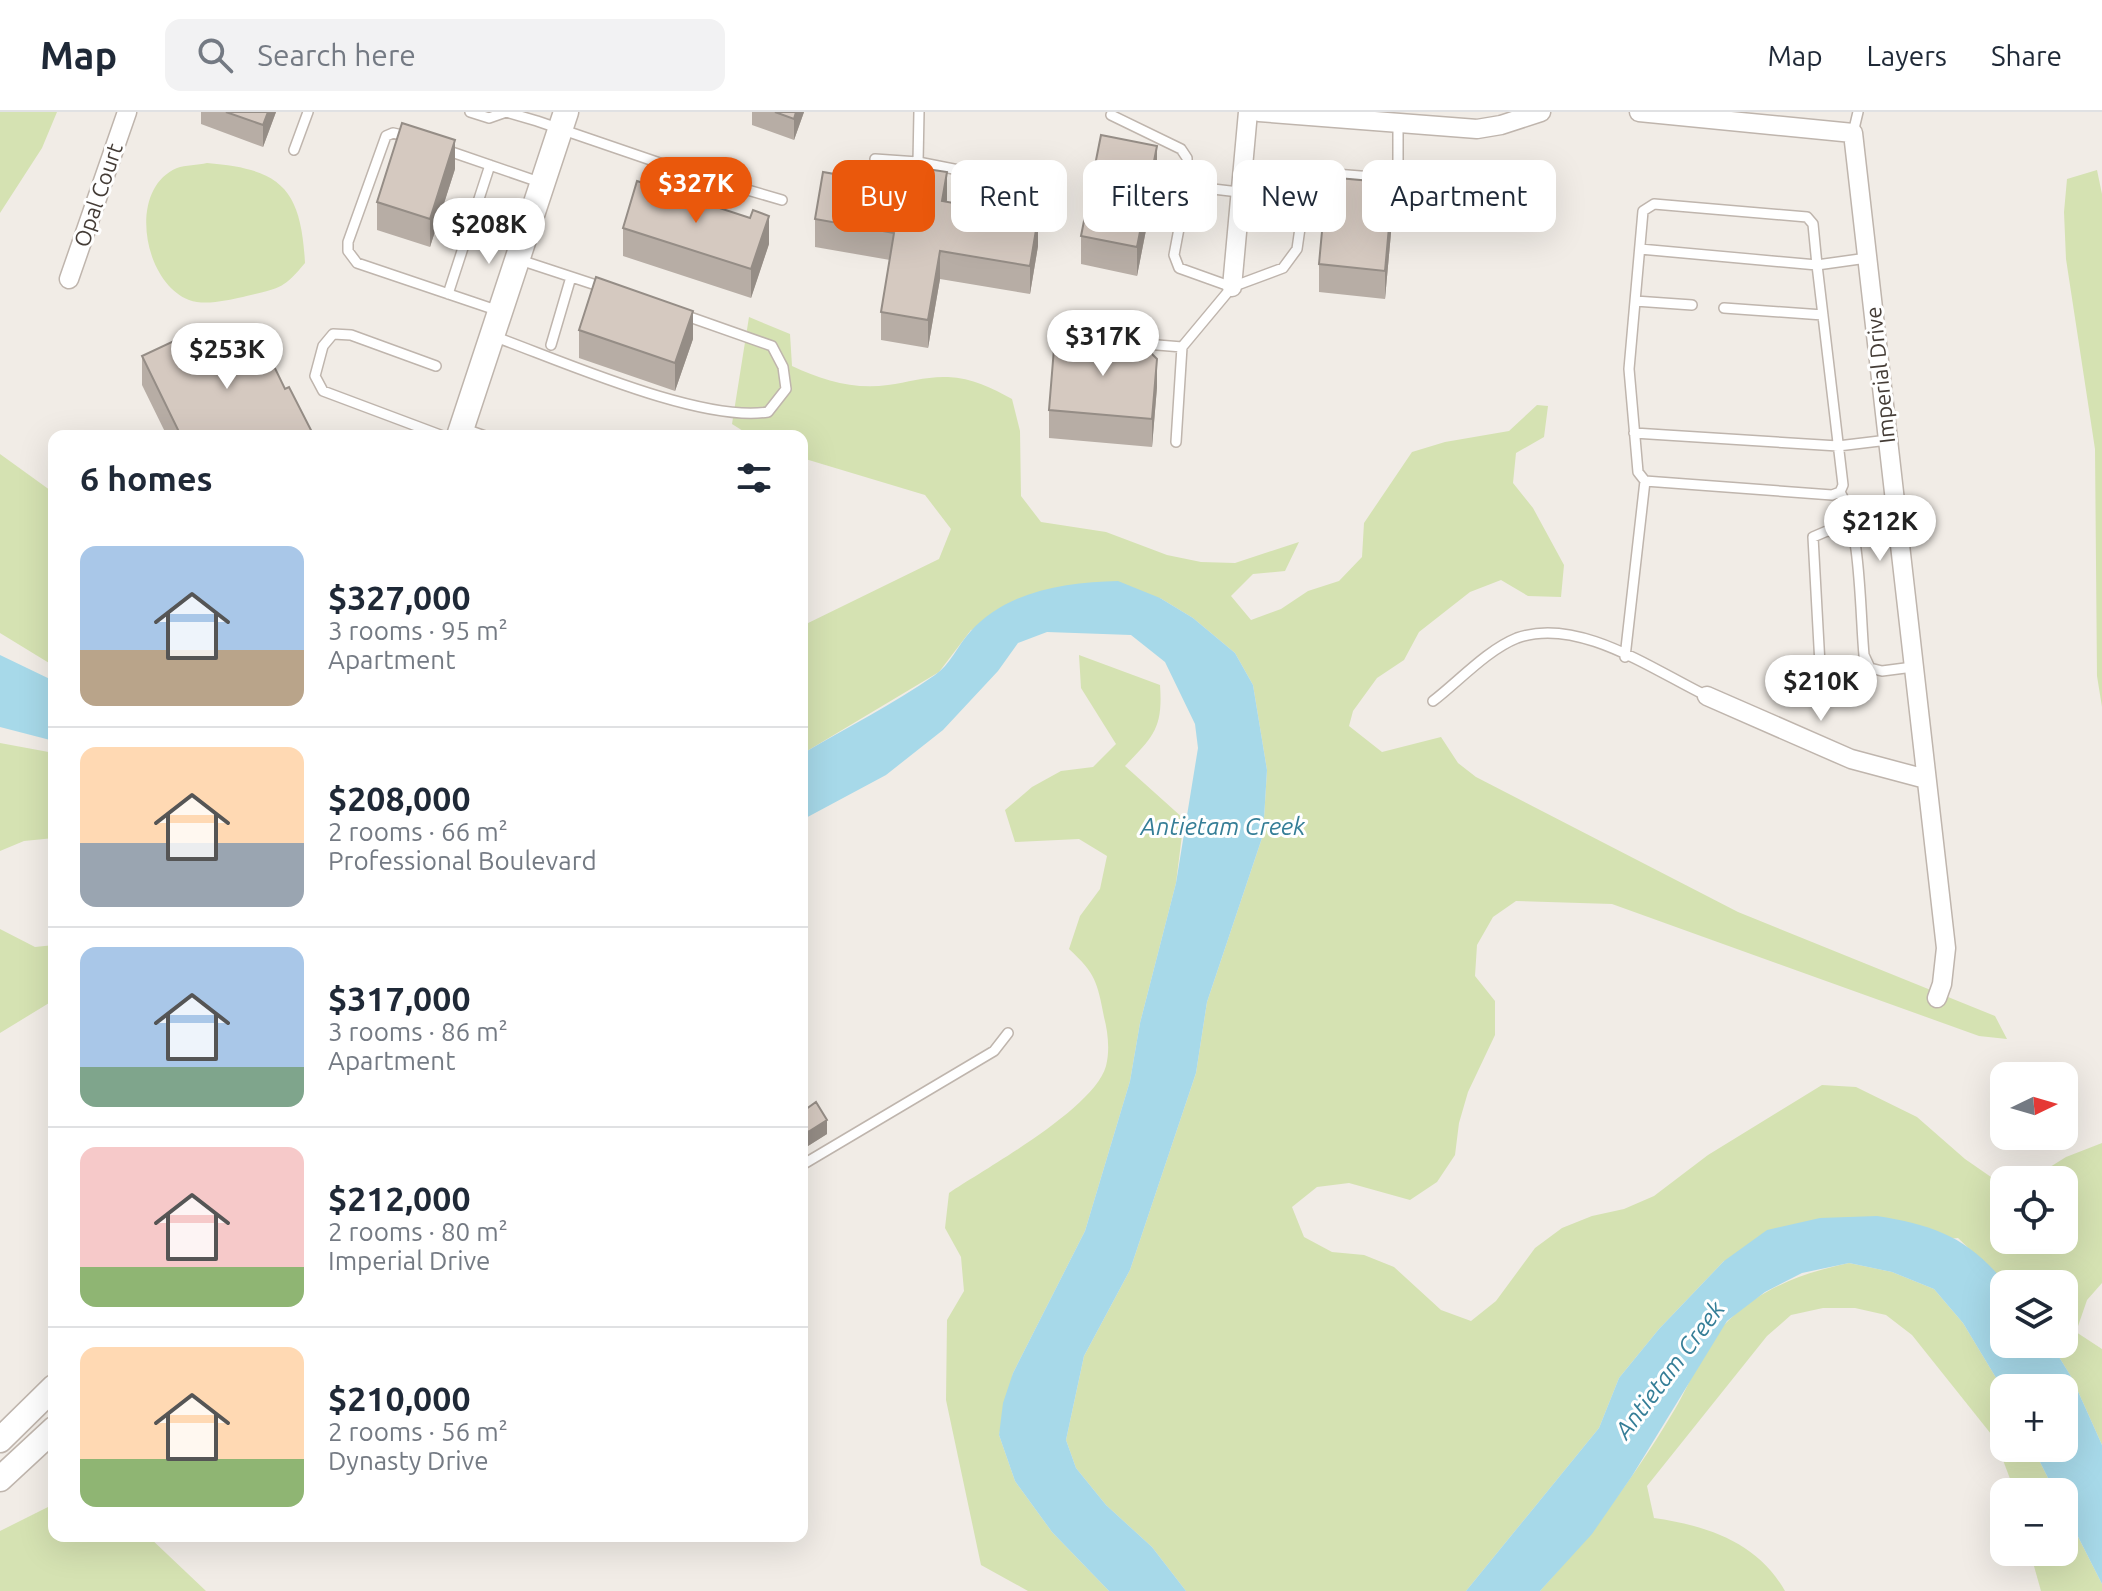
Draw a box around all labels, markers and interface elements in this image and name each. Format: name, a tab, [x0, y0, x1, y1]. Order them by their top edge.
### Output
search box	[165, 19, 725, 91]
icon: search	[193, 33, 237, 77]
text: Map	[40, 34, 117, 76]
text: Search here	[257, 38, 416, 72]
text: Map	[1767, 40, 1823, 71]
text: Layers	[1867, 40, 1947, 71]
text: Share	[1991, 40, 2062, 71]
street label: Opal Court	[68, 139, 127, 250]
pin: $327K	[640, 157, 752, 225]
chip: Buy	[832, 160, 935, 232]
chip: Rent	[951, 160, 1067, 232]
chip: Filters	[1083, 160, 1217, 232]
chip: New	[1233, 160, 1346, 232]
chip: Apartment	[1362, 160, 1556, 232]
text: $327K	[658, 168, 734, 197]
pin: $208K	[433, 198, 545, 266]
text: $208K	[451, 209, 527, 238]
street label: Imperial Drive	[1860, 305, 1899, 445]
pin: $317K	[1047, 310, 1159, 378]
text: $317K	[1065, 321, 1141, 350]
pin: $253K	[171, 323, 283, 391]
text: $253K	[189, 334, 265, 363]
icon: filters	[732, 456, 776, 500]
text: 6 homes	[80, 459, 213, 497]
pin: $212K	[1824, 495, 1936, 563]
text: $212K	[1842, 506, 1918, 535]
icon: home	[144, 578, 240, 674]
text: $327,000	[328, 578, 471, 616]
text: 3 rooms · 95 m²	[328, 616, 508, 645]
text: Apartment	[328, 645, 455, 674]
pin: $210K	[1765, 655, 1877, 723]
text: $210K	[1783, 666, 1859, 695]
icon: home	[144, 779, 240, 875]
text: $208,000	[328, 779, 471, 817]
water label: Antietam Creek	[1140, 813, 1306, 840]
text: 2 rooms · 66 m²	[328, 817, 508, 846]
text: Professional Boulevard	[328, 846, 597, 875]
icon: home	[144, 979, 240, 1075]
text: $317,000	[328, 979, 471, 1017]
text: 3 rooms · 86 m²	[328, 1017, 508, 1046]
text: Apartment	[328, 1046, 455, 1075]
north arrow	[1990, 1062, 2078, 1150]
map controls	[1990, 1062, 2078, 1566]
button: locate	[1990, 1166, 2078, 1254]
icon: home	[144, 1179, 240, 1275]
text: $212,000	[328, 1179, 471, 1217]
text: 2 rooms · 80 m²	[328, 1217, 508, 1246]
text: Imperial Drive	[328, 1246, 490, 1275]
button: layers	[1990, 1270, 2078, 1358]
water label: Antietam Creek	[1609, 1295, 1730, 1444]
button: +	[1990, 1374, 2078, 1462]
icon: home	[144, 1379, 240, 1475]
text: $210,000	[328, 1379, 471, 1417]
text: 2 rooms · 56 m²	[328, 1417, 508, 1446]
text: Dynasty Drive	[328, 1446, 489, 1475]
button: −	[1990, 1478, 2078, 1566]

